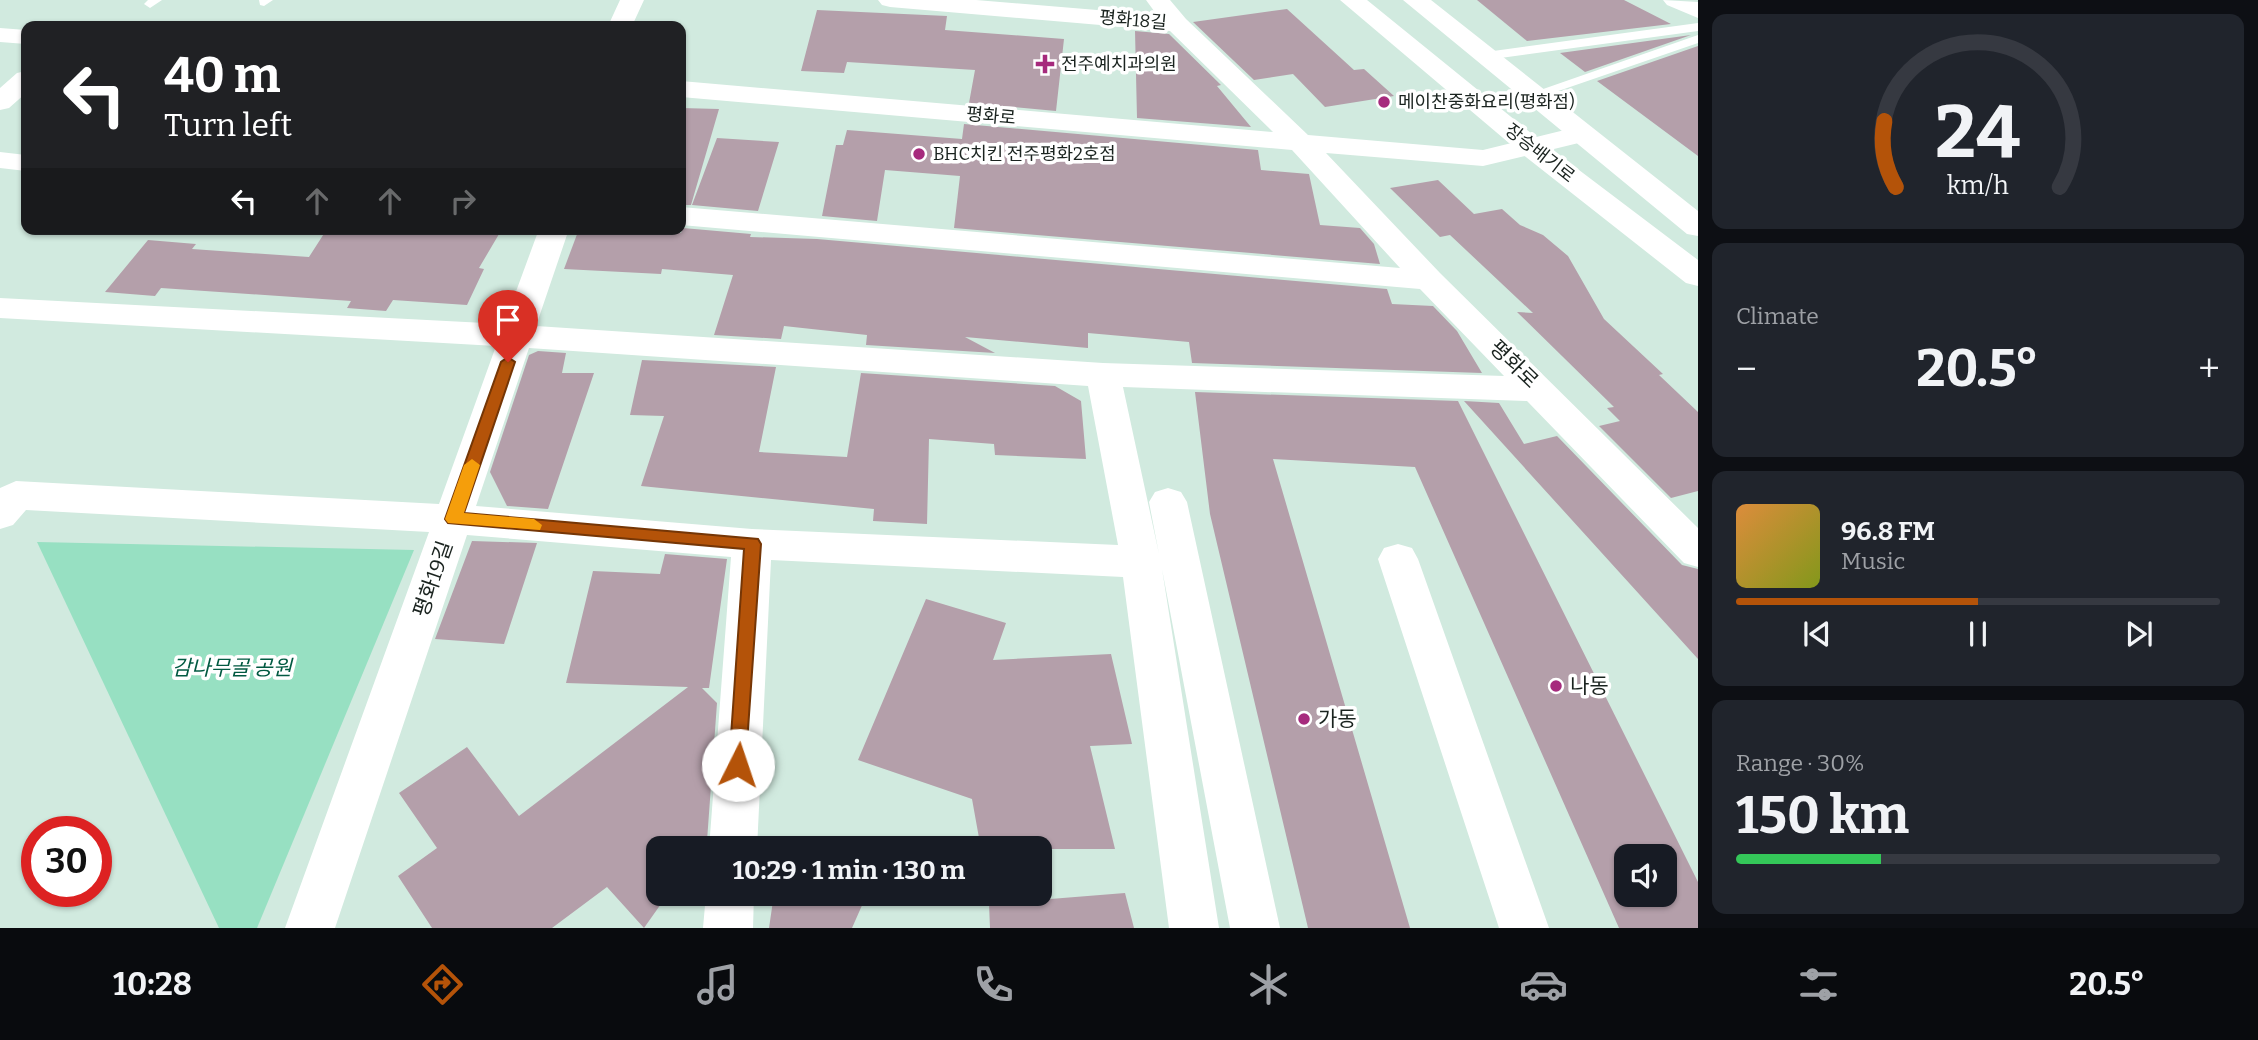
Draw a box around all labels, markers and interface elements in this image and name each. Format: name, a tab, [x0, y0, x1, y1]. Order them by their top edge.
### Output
street label: 평화18길	[1098, 6, 1168, 34]
text: 40 m	[164, 46, 281, 105]
icon: left	[49, 49, 140, 140]
place label: 전주예치과의원	[1061, 53, 1177, 75]
marker: 전주예치과의원	[1035, 54, 1055, 74]
text: 24	[1935, 90, 2021, 177]
place label: 메이찬중화요리(평화점)	[1398, 91, 1575, 113]
marker: 메이찬중화요리(평화점)	[1376, 94, 1392, 110]
street label: 평화로	[965, 103, 1017, 129]
text: Turn left	[164, 106, 292, 144]
street label: 장승배기로	[1501, 119, 1579, 187]
place label: BHC치킨 전주평화2호점	[933, 143, 1116, 165]
marker: BHC치킨 전주평화2호점	[911, 146, 927, 162]
text: km/h	[1947, 171, 2009, 201]
icon: left	[225, 182, 263, 220]
icon: ahead	[298, 182, 336, 220]
icon: ahead	[371, 182, 409, 220]
icon: right	[444, 182, 482, 220]
pin	[478, 290, 538, 362]
icon: arrive	[489, 301, 527, 339]
text: Climate	[1736, 302, 1819, 330]
street label: 평화로	[1484, 335, 1544, 393]
text: 20.5°	[1916, 337, 2039, 400]
text: −	[1736, 346, 1757, 392]
text: +	[2198, 346, 2220, 392]
text: 96.8 FM	[1841, 516, 1935, 547]
street label: 평화19길	[408, 538, 458, 620]
text: Music	[1841, 547, 1905, 575]
icon: previous	[1798, 615, 1836, 653]
icon: pause	[1959, 615, 1997, 653]
icon: next	[2120, 615, 2158, 653]
park label: 감나무골 공원	[172, 655, 294, 681]
place label: 나동	[1570, 673, 1609, 699]
marker: 나동	[1548, 678, 1564, 694]
place label: 가동	[1318, 706, 1357, 732]
marker: 가동	[1296, 711, 1312, 727]
position arrow	[701, 728, 775, 802]
text: Range · 30%	[1736, 749, 1864, 777]
text: 150 km	[1736, 784, 1909, 847]
speed limit sign: 30	[21, 816, 112, 907]
map controls	[1614, 844, 1677, 907]
button: sound	[1614, 844, 1677, 907]
text: 10:29 · 1 min · 130 m	[733, 855, 965, 886]
icon: directions	[418, 960, 467, 1009]
icon: music	[693, 960, 742, 1009]
icon: phone	[969, 960, 1018, 1009]
icon: climate	[1244, 960, 1293, 1009]
icon: car	[1519, 960, 1568, 1009]
icon: filters	[1794, 960, 1843, 1009]
text: 10:28	[113, 965, 192, 1003]
text: 20.5°	[2069, 965, 2145, 1003]

